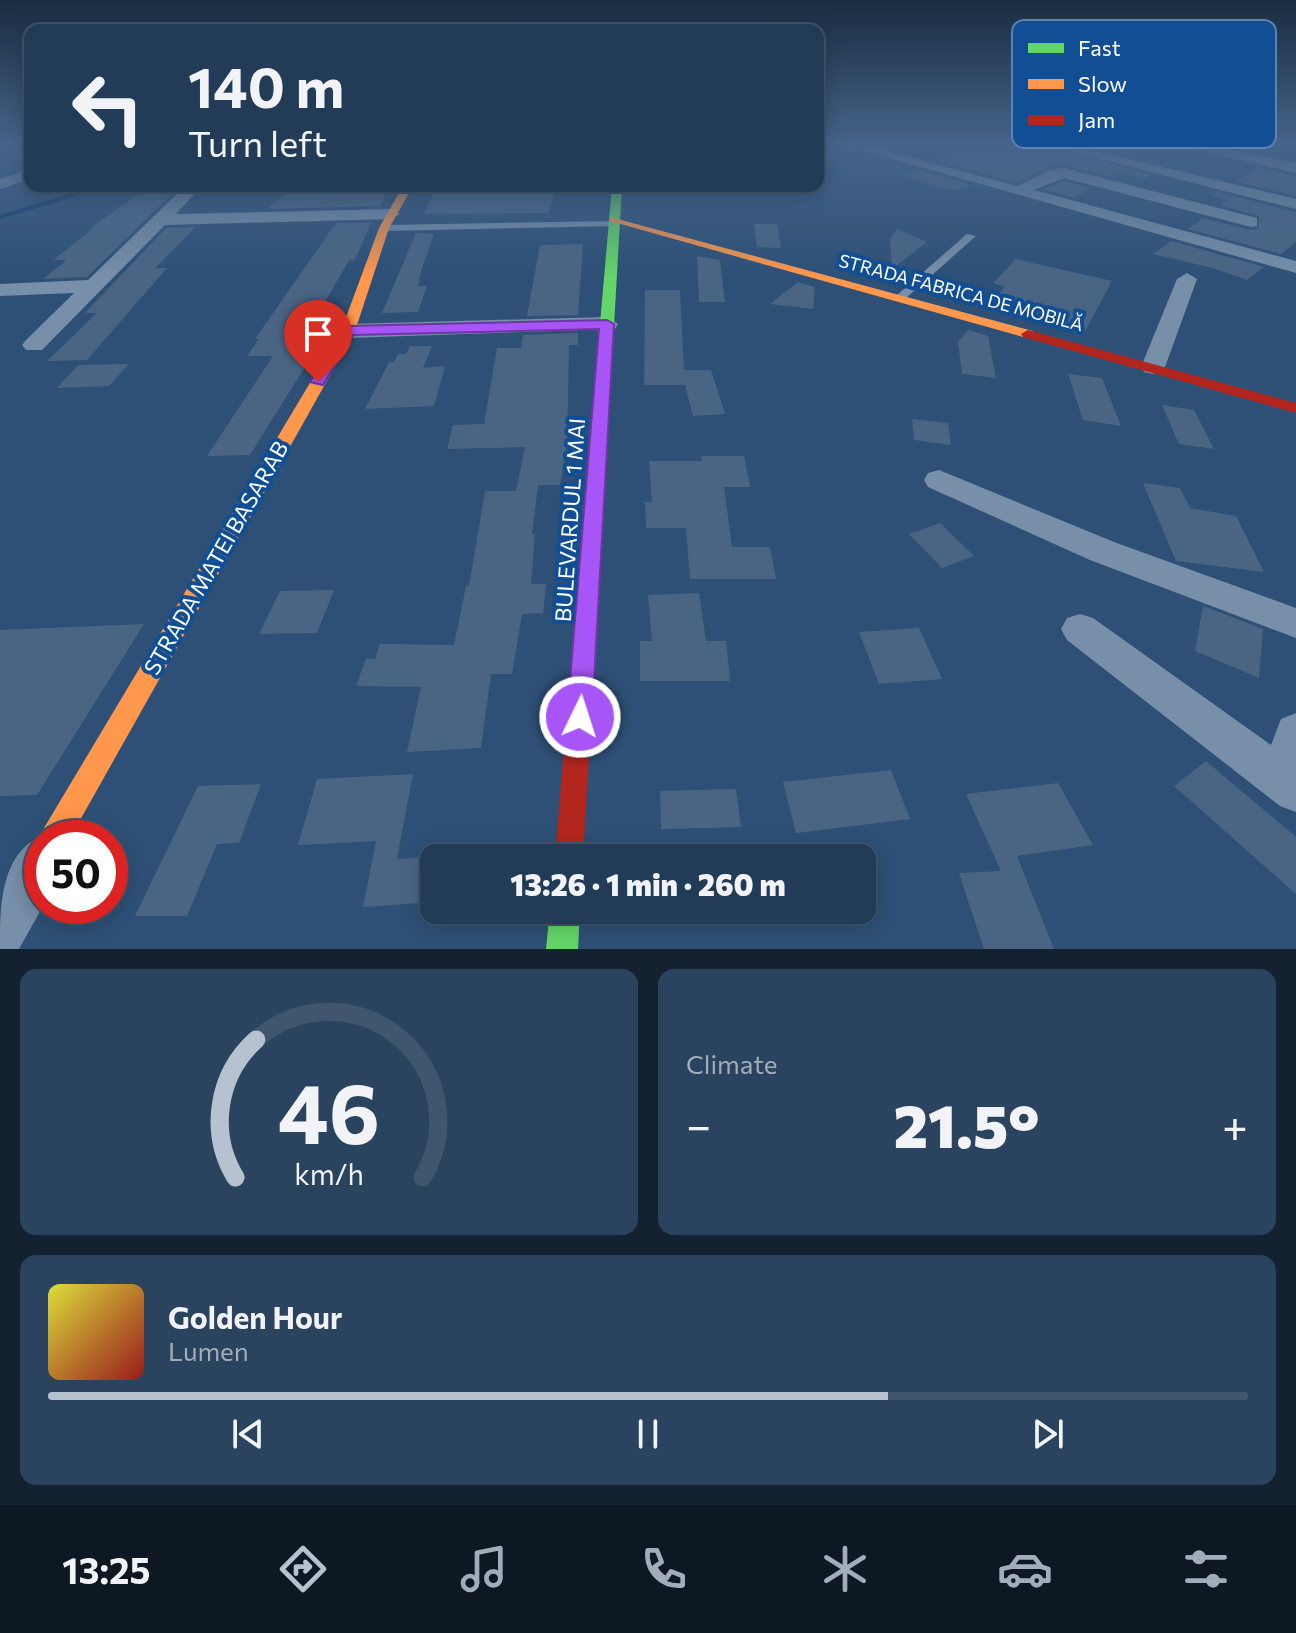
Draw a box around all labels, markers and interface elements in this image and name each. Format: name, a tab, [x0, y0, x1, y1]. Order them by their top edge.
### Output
legend	[1012, 20, 1276, 148]
text: Fast	[1078, 34, 1121, 61]
text: 140 m	[188, 51, 344, 120]
icon: left	[56, 56, 160, 160]
text: Slow	[1078, 70, 1127, 97]
text: Jam	[1078, 106, 1115, 133]
text: Turn left	[188, 120, 327, 164]
street label: STRADA FABRICA DE MOBILĂ	[837, 249, 1086, 335]
pin	[284, 300, 352, 382]
icon: arrive	[296, 312, 340, 356]
street label: BULEVARDUL 1 MAI	[549, 417, 590, 623]
street label: STRADA MATEI BASARAB	[138, 436, 293, 679]
position arrow	[538, 675, 622, 759]
speed limit sign: 50	[24, 820, 128, 924]
text: 13:26 · 1 min · 260 m	[510, 865, 786, 902]
text: Climate	[686, 1048, 778, 1079]
text: 46	[278, 1059, 380, 1161]
text: 21.5°	[893, 1087, 1040, 1160]
text: −	[686, 1097, 711, 1151]
text: +	[1222, 1097, 1248, 1151]
text: km/h	[294, 1156, 364, 1191]
text: Golden Hour	[168, 1298, 342, 1335]
text: Lumen	[168, 1335, 249, 1366]
icon: previous	[226, 1412, 270, 1456]
icon: pause	[626, 1412, 670, 1456]
icon: next	[1026, 1412, 1070, 1456]
icon: directions	[275, 1541, 331, 1597]
icon: music	[456, 1541, 512, 1597]
icon: phone	[636, 1541, 692, 1597]
icon: climate	[817, 1541, 873, 1597]
icon: car	[997, 1541, 1053, 1597]
icon: filters	[1178, 1541, 1234, 1597]
text: 13:25	[62, 1547, 151, 1591]

